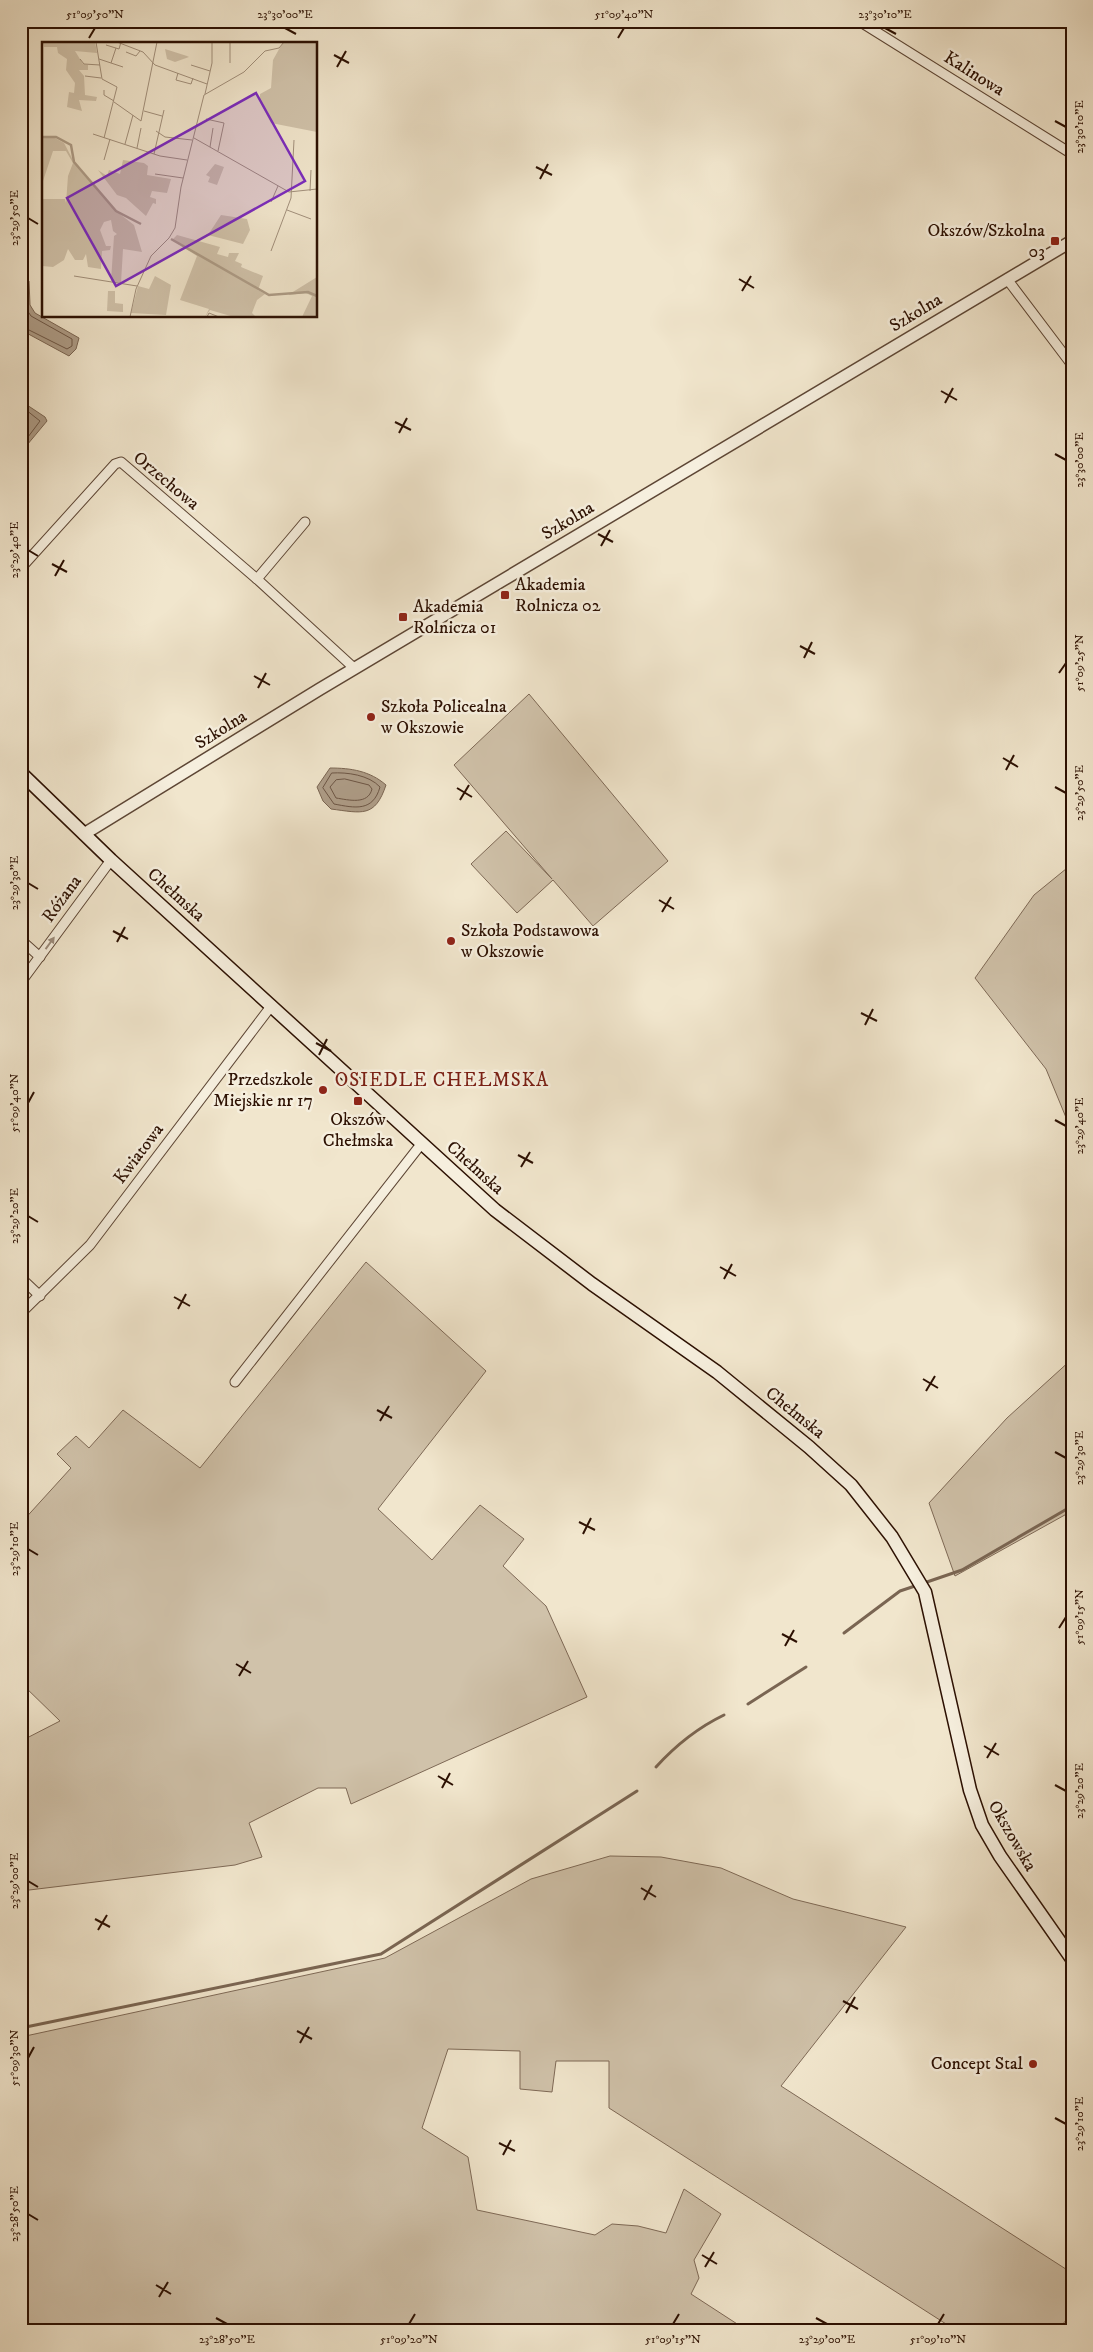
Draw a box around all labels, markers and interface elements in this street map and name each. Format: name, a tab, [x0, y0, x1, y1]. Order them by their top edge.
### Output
text: 51°09'50"N	[66, 7, 124, 22]
text: 23°30'00"E	[257, 7, 313, 22]
text: 51°09'40"N	[595, 7, 654, 22]
text: 23°30'10"E	[858, 7, 912, 22]
inset map	[42, 42, 318, 318]
street label: Kalinowa	[940, 47, 1009, 101]
text: 23°30'10"E	[1072, 100, 1087, 154]
text: 23°29'50"E	[7, 189, 22, 246]
place label: Okszów/Szkolna 03	[927, 220, 1045, 263]
marker: Okszów/Szkolna 03	[1049, 235, 1061, 247]
street label: Szkolna	[886, 289, 946, 337]
text: 23°30'00"E	[1072, 432, 1087, 488]
street label: Orzechowa	[128, 447, 204, 515]
street label: Szkolna	[538, 497, 598, 545]
text: 23°29'40"E	[7, 521, 22, 578]
place label: Akademia Rolnicza 02	[515, 574, 601, 617]
marker: Akademia Rolnicza 02	[499, 589, 511, 601]
place label: Akademia Rolnicza 01	[413, 596, 496, 639]
marker: Akademia Rolnicza 01	[397, 611, 409, 623]
text: 51°09'25"N	[1072, 634, 1087, 692]
place label: Szkoła Policealna w Okszowie	[380, 696, 507, 739]
street label: Szkolna	[191, 705, 251, 754]
marker: Szkoła Policealna w Okszowie	[365, 711, 377, 723]
text: 23°29'50"E	[1072, 764, 1087, 821]
text: 23°29'30"E	[7, 855, 22, 910]
street label: Chełmska	[143, 863, 210, 927]
street label: Różana	[37, 871, 87, 927]
place label: Szkoła Podstawowa w Okszowie	[460, 920, 599, 963]
marker: Szkoła Podstawowa w Okszowie	[445, 935, 457, 947]
one-way arrow	[45, 936, 55, 950]
place label: Przedszkole Miejskie nr 17	[213, 1069, 313, 1112]
district label: OSIEDLE CHEŁMSKA	[335, 1069, 549, 1092]
text: 51°09'40"N	[7, 1073, 22, 1132]
marker: Przedszkole Miejskie nr 17	[317, 1084, 329, 1096]
marker: Okszów Chełmska	[352, 1095, 364, 1107]
text: 23°29'40"E	[1072, 1097, 1087, 1154]
place label: Okszów Chełmska	[323, 1109, 394, 1152]
street label: Kwiatowa	[109, 1119, 169, 1188]
street label: Chełmska	[442, 1136, 509, 1200]
text: 23°29'20"E	[7, 1188, 22, 1244]
street label: Chełmska	[761, 1382, 830, 1444]
text: 23°29'30"E	[1072, 1430, 1087, 1485]
text: 23°29'10"E	[7, 1521, 22, 1576]
text: 51°09'15"N	[1072, 1589, 1087, 1645]
text: 23°29'20"E	[1072, 1763, 1087, 1819]
street label: Okszowska	[983, 1797, 1041, 1876]
text: 23°29'00"E	[7, 1852, 22, 1909]
text: 51°09'30"N	[7, 2030, 22, 2086]
place label: Concept Stal	[931, 2053, 1024, 2075]
marker: Concept Stal	[1027, 2058, 1039, 2070]
text: 23°29'10"E	[1072, 2096, 1087, 2151]
text: 23°28'50"E	[7, 2185, 22, 2242]
text: 23°28'50"E	[199, 2332, 256, 2347]
text: 51°09'20"N	[380, 2332, 438, 2347]
text: 51°09'15"N	[645, 2332, 701, 2347]
text: 23°29'00"E	[799, 2332, 856, 2347]
text: 51°09'10"N	[910, 2332, 966, 2347]

